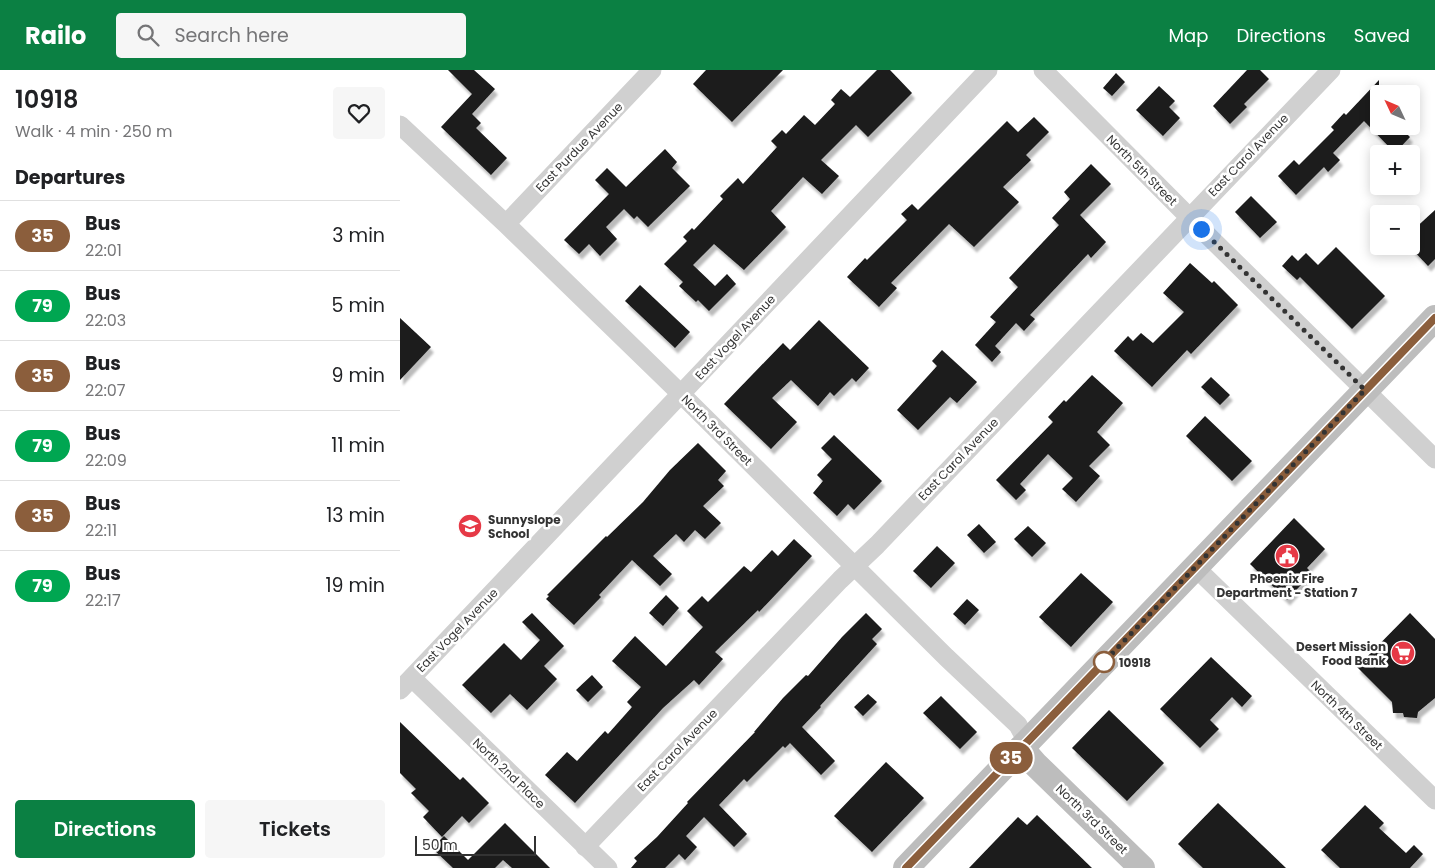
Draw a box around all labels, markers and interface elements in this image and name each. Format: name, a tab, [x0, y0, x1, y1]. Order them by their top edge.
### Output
search box	[116, 13, 466, 58]
text: Railo	[25, 19, 86, 52]
icon: search	[134, 21, 162, 49]
text: Search here	[174, 22, 289, 49]
text: Map	[1169, 23, 1208, 48]
text: Directions	[1236, 23, 1326, 48]
text: Saved	[1354, 23, 1410, 48]
text: 10918	[15, 83, 78, 116]
north arrow	[1370, 85, 1420, 135]
map controls	[1370, 85, 1420, 255]
button: heart	[333, 87, 385, 139]
street label: East Purdue Avenue	[532, 98, 626, 196]
street label: East Carol Avenue	[1204, 110, 1292, 200]
text: Walk · 4 min · 250 m	[15, 120, 173, 143]
street label: North 5th Street	[1103, 131, 1181, 209]
button: +	[1370, 145, 1420, 195]
text: Departures	[15, 164, 125, 191]
button: −	[1370, 205, 1420, 255]
text: Bus	[85, 210, 121, 237]
your location	[1189, 217, 1214, 242]
text: 3 min	[332, 222, 385, 249]
text: 35	[31, 223, 54, 248]
text: 22:01	[85, 239, 122, 262]
text: Bus	[85, 280, 121, 307]
street label: East Vogel Avenue	[691, 291, 779, 383]
text: 5 min	[332, 292, 385, 319]
text: 79	[32, 293, 53, 318]
text: 22:03	[85, 309, 126, 332]
text: Bus	[85, 350, 121, 377]
text: 9 min	[332, 362, 385, 389]
text: 35	[31, 363, 54, 388]
text: 22:07	[85, 379, 126, 402]
street label: North 3rd Street	[678, 391, 756, 469]
street label: East Carol Avenue	[914, 414, 1002, 504]
text: Bus	[85, 420, 121, 447]
text: 11 min	[331, 432, 385, 459]
text: 79	[32, 433, 53, 458]
text: 22:09	[85, 449, 127, 472]
text: Bus	[85, 490, 121, 517]
text: 13 min	[326, 502, 385, 529]
text: 35	[31, 503, 54, 528]
place label: Sunnyslope School	[488, 511, 561, 542]
school or university icon: Sunnyslope School	[457, 513, 483, 539]
text: 22:11	[85, 519, 117, 542]
public building icon: Phoenix Fire Department - Station 7	[1274, 543, 1300, 569]
text: Bus	[85, 560, 121, 587]
place label: Phoenix Fire Department - Station 7	[1216, 570, 1358, 601]
text: 19 min	[325, 572, 385, 599]
text: 79	[32, 573, 53, 598]
street label: East Vogel Avenue	[412, 584, 502, 676]
text: 22:17	[85, 589, 121, 612]
place label: Desert Mission Food Bank	[1296, 638, 1387, 669]
supermarket icon: Desert Mission Food Bank	[1390, 640, 1416, 666]
marker: 10918	[1093, 651, 1115, 673]
place label: 10918	[1119, 654, 1151, 671]
street label: North 4th Street	[1307, 676, 1387, 754]
street label: East Carol Avenue	[633, 705, 721, 795]
street label: North 2nd Place	[469, 734, 549, 812]
line badge: 35	[988, 742, 1034, 774]
text: 35	[1000, 745, 1022, 770]
street label: North 3rd Street	[1052, 780, 1132, 858]
button: Directions	[15, 800, 195, 858]
button: Tickets	[205, 800, 385, 858]
scale bar	[415, 833, 536, 856]
text: 50 m	[422, 835, 458, 855]

